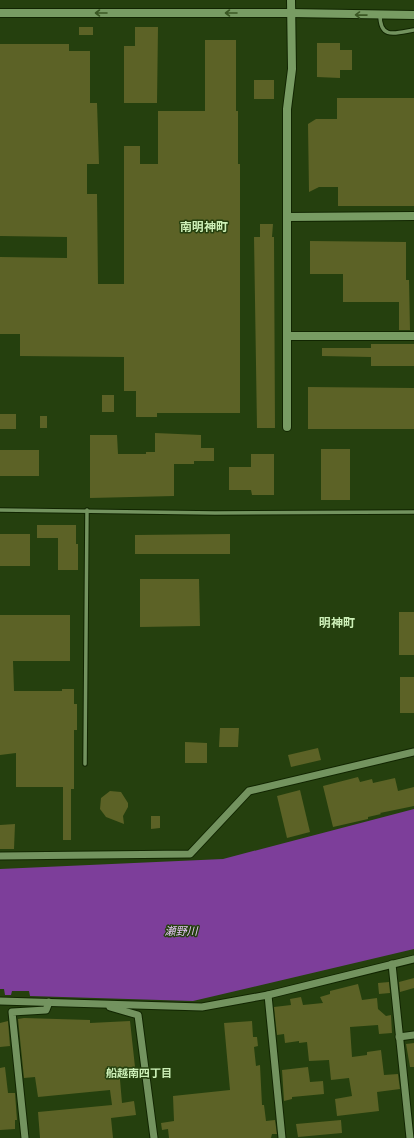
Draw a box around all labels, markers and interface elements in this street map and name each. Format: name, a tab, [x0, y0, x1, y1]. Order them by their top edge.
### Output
one-way arrow	[95, 9, 108, 17]
one-way arrow	[225, 9, 238, 17]
one-way arrow	[355, 11, 368, 18]
district label: 南明神町	[180, 218, 228, 235]
district label: 明神町	[319, 614, 355, 631]
water label: 瀬野川	[165, 923, 198, 939]
district label: 船越南四丁目	[106, 1065, 172, 1081]

